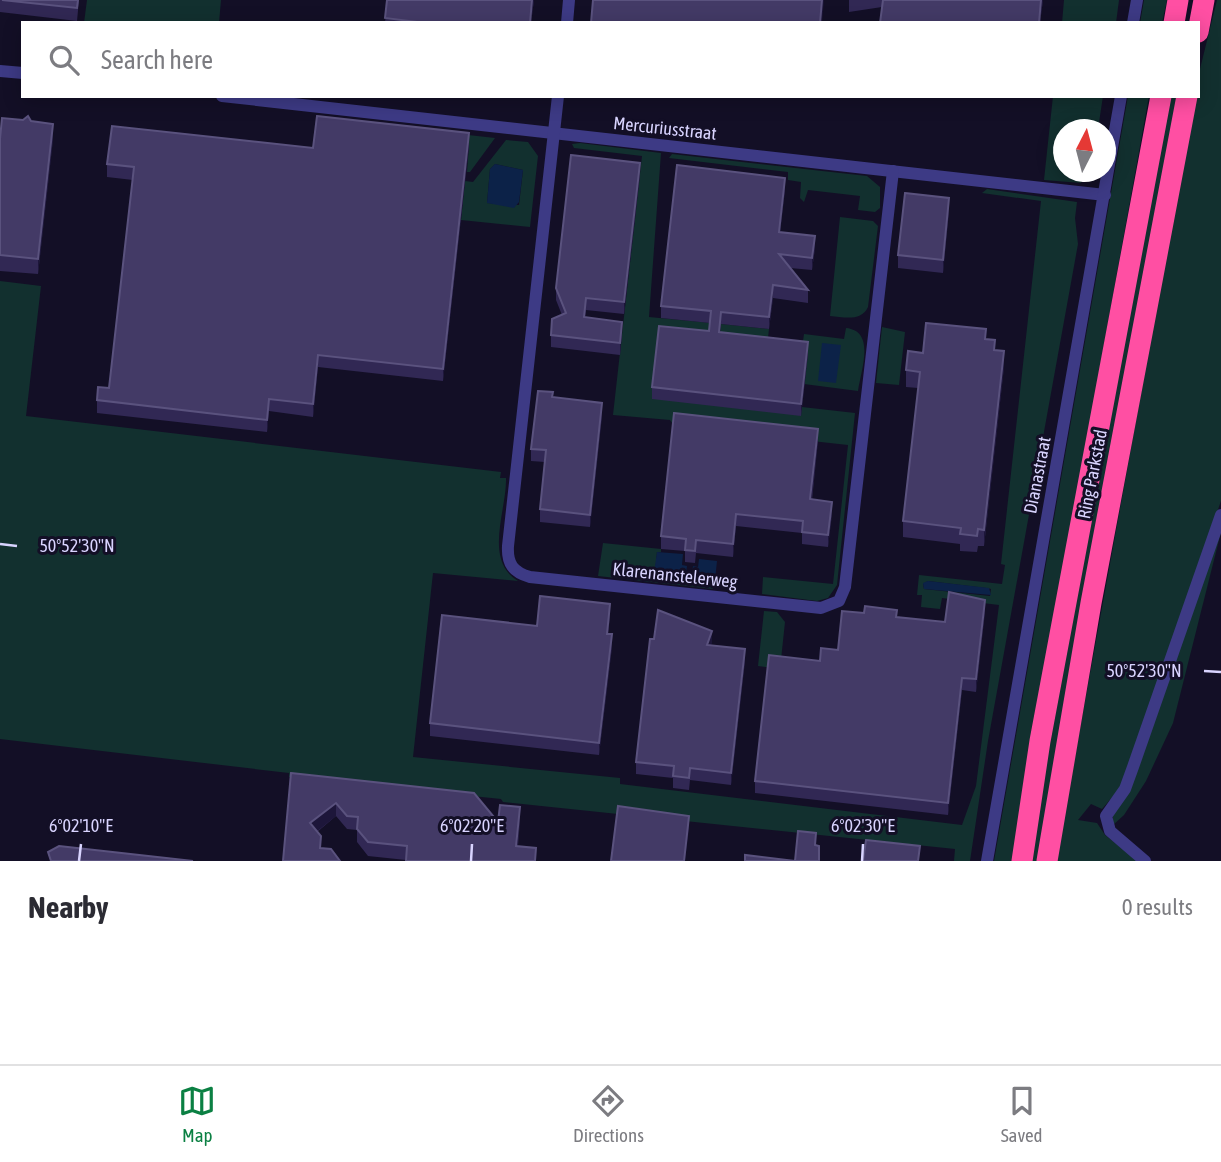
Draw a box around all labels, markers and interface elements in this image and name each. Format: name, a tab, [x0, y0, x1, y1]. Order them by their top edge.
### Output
search box	[21, 21, 1200, 98]
icon: search	[45, 41, 83, 79]
text: Search here	[101, 45, 213, 75]
street label: Mercuriusstraat	[612, 112, 718, 144]
north arrow	[1053, 119, 1116, 182]
street label: Ring Parkstad	[1073, 428, 1111, 520]
street label: Dianastraat	[1019, 435, 1055, 515]
text: 50°52'30"N	[39, 535, 115, 556]
street label: Klarenanstelerweg	[612, 558, 739, 592]
text: 50°52'30"N	[1106, 660, 1182, 681]
text: 6°02'10"E	[49, 815, 113, 836]
text: 6°02'20"E	[440, 815, 504, 836]
text: 6°02'30"E	[831, 815, 895, 836]
text: Nearby	[28, 890, 108, 924]
text: 0 results	[1122, 894, 1193, 920]
tab: Map	[178, 1082, 216, 1146]
tab: Directions	[573, 1082, 644, 1146]
tab: Saved	[1001, 1082, 1043, 1146]

